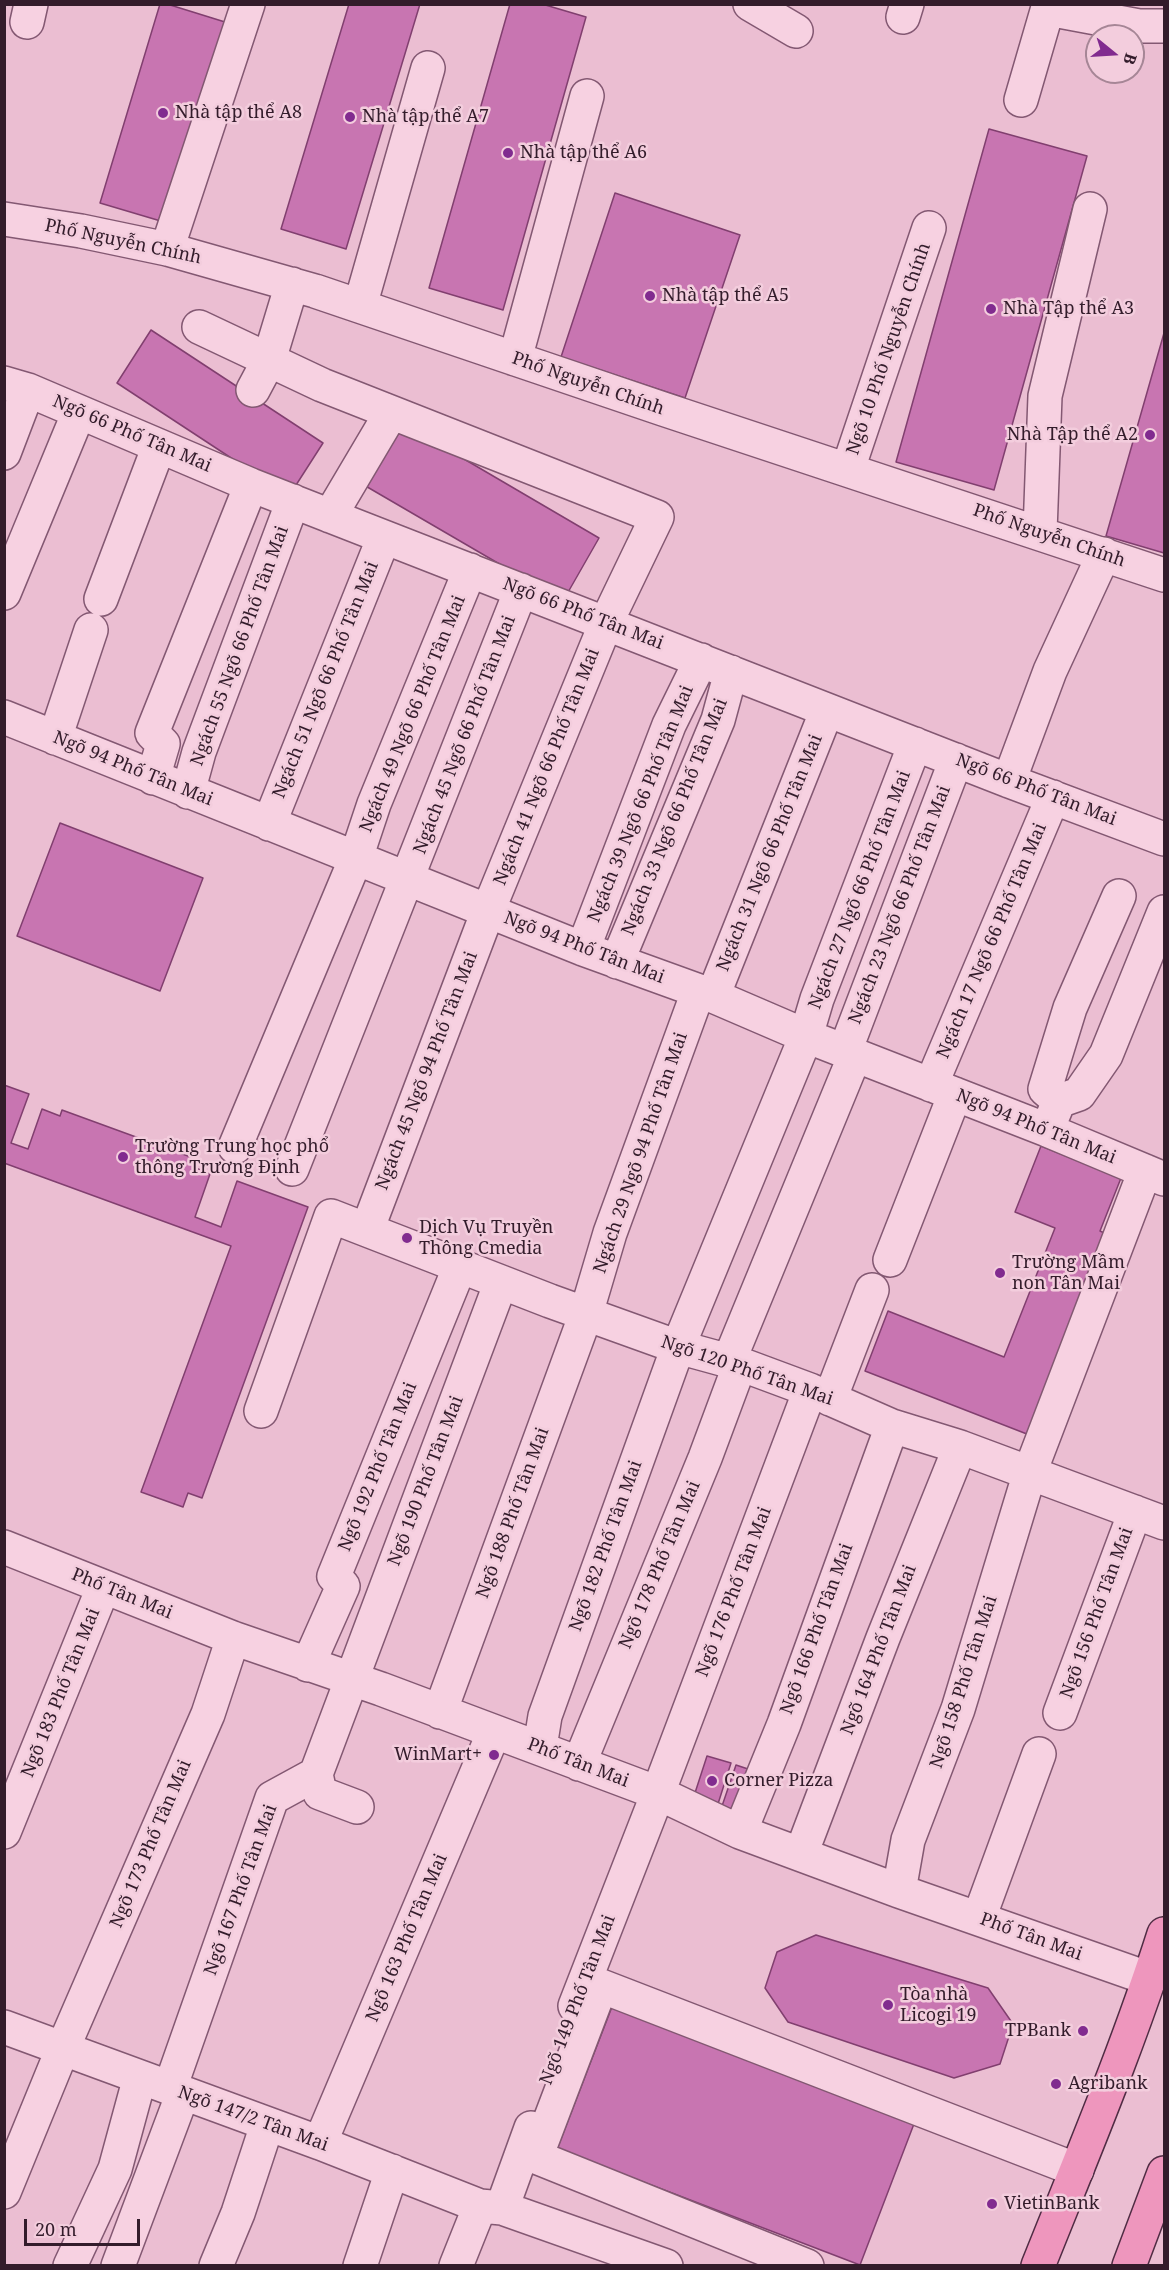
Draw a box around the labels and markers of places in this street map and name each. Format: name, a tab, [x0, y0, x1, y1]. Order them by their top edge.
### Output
place label: Nhà tập thể A8	[175, 102, 302, 124]
marker: Nhà tập thể A8	[156, 106, 170, 120]
place label: Nhà tập thể A7	[362, 106, 489, 128]
marker: Nhà tập thể A7	[343, 110, 357, 124]
place label: Nhà tập thể A6	[520, 142, 647, 164]
marker: Nhà tập thể A6	[501, 146, 515, 160]
place label: Nhà tập thể A5	[662, 285, 789, 307]
marker: Nhà tập thể A5	[643, 289, 657, 303]
place label: Nhà Tập thể A3	[1003, 298, 1134, 320]
marker: Nhà Tập thể A3	[984, 302, 998, 316]
place label: Nhà Tập thể A2	[1007, 424, 1138, 446]
marker: Nhà Tập thể A2	[1143, 428, 1157, 442]
place label: Trường Trung học phổ thông Trương Định	[135, 1136, 329, 1178]
marker: Trường Trung học phổ thông Trương Định	[116, 1150, 130, 1164]
place label: Dịch Vụ Truyền Thông Cmedia	[419, 1217, 553, 1260]
marker: Dịch Vụ Truyền Thông Cmedia	[400, 1231, 414, 1245]
place label: Trường Mầm non Tân Mai	[1012, 1252, 1125, 1294]
marker: Trường Mầm non Tân Mai	[993, 1266, 1007, 1280]
place label: WinMart+	[394, 1744, 482, 1766]
marker: WinMart+	[487, 1748, 501, 1762]
place label: Corner Pizza	[724, 1770, 833, 1792]
marker: Corner Pizza	[705, 1774, 719, 1788]
place label: Tòa nhà Licogi 19	[900, 1984, 976, 2026]
marker: Tòa nhà Licogi 19	[881, 1998, 895, 2012]
place label: TPBank	[1005, 2020, 1071, 2042]
marker: TPBank	[1076, 2024, 1090, 2038]
place label: Agribank	[1068, 2073, 1148, 2095]
marker: Agribank	[1049, 2077, 1063, 2091]
place label: VietinBank	[1004, 2193, 1099, 2215]
marker: VietinBank	[985, 2197, 999, 2211]

